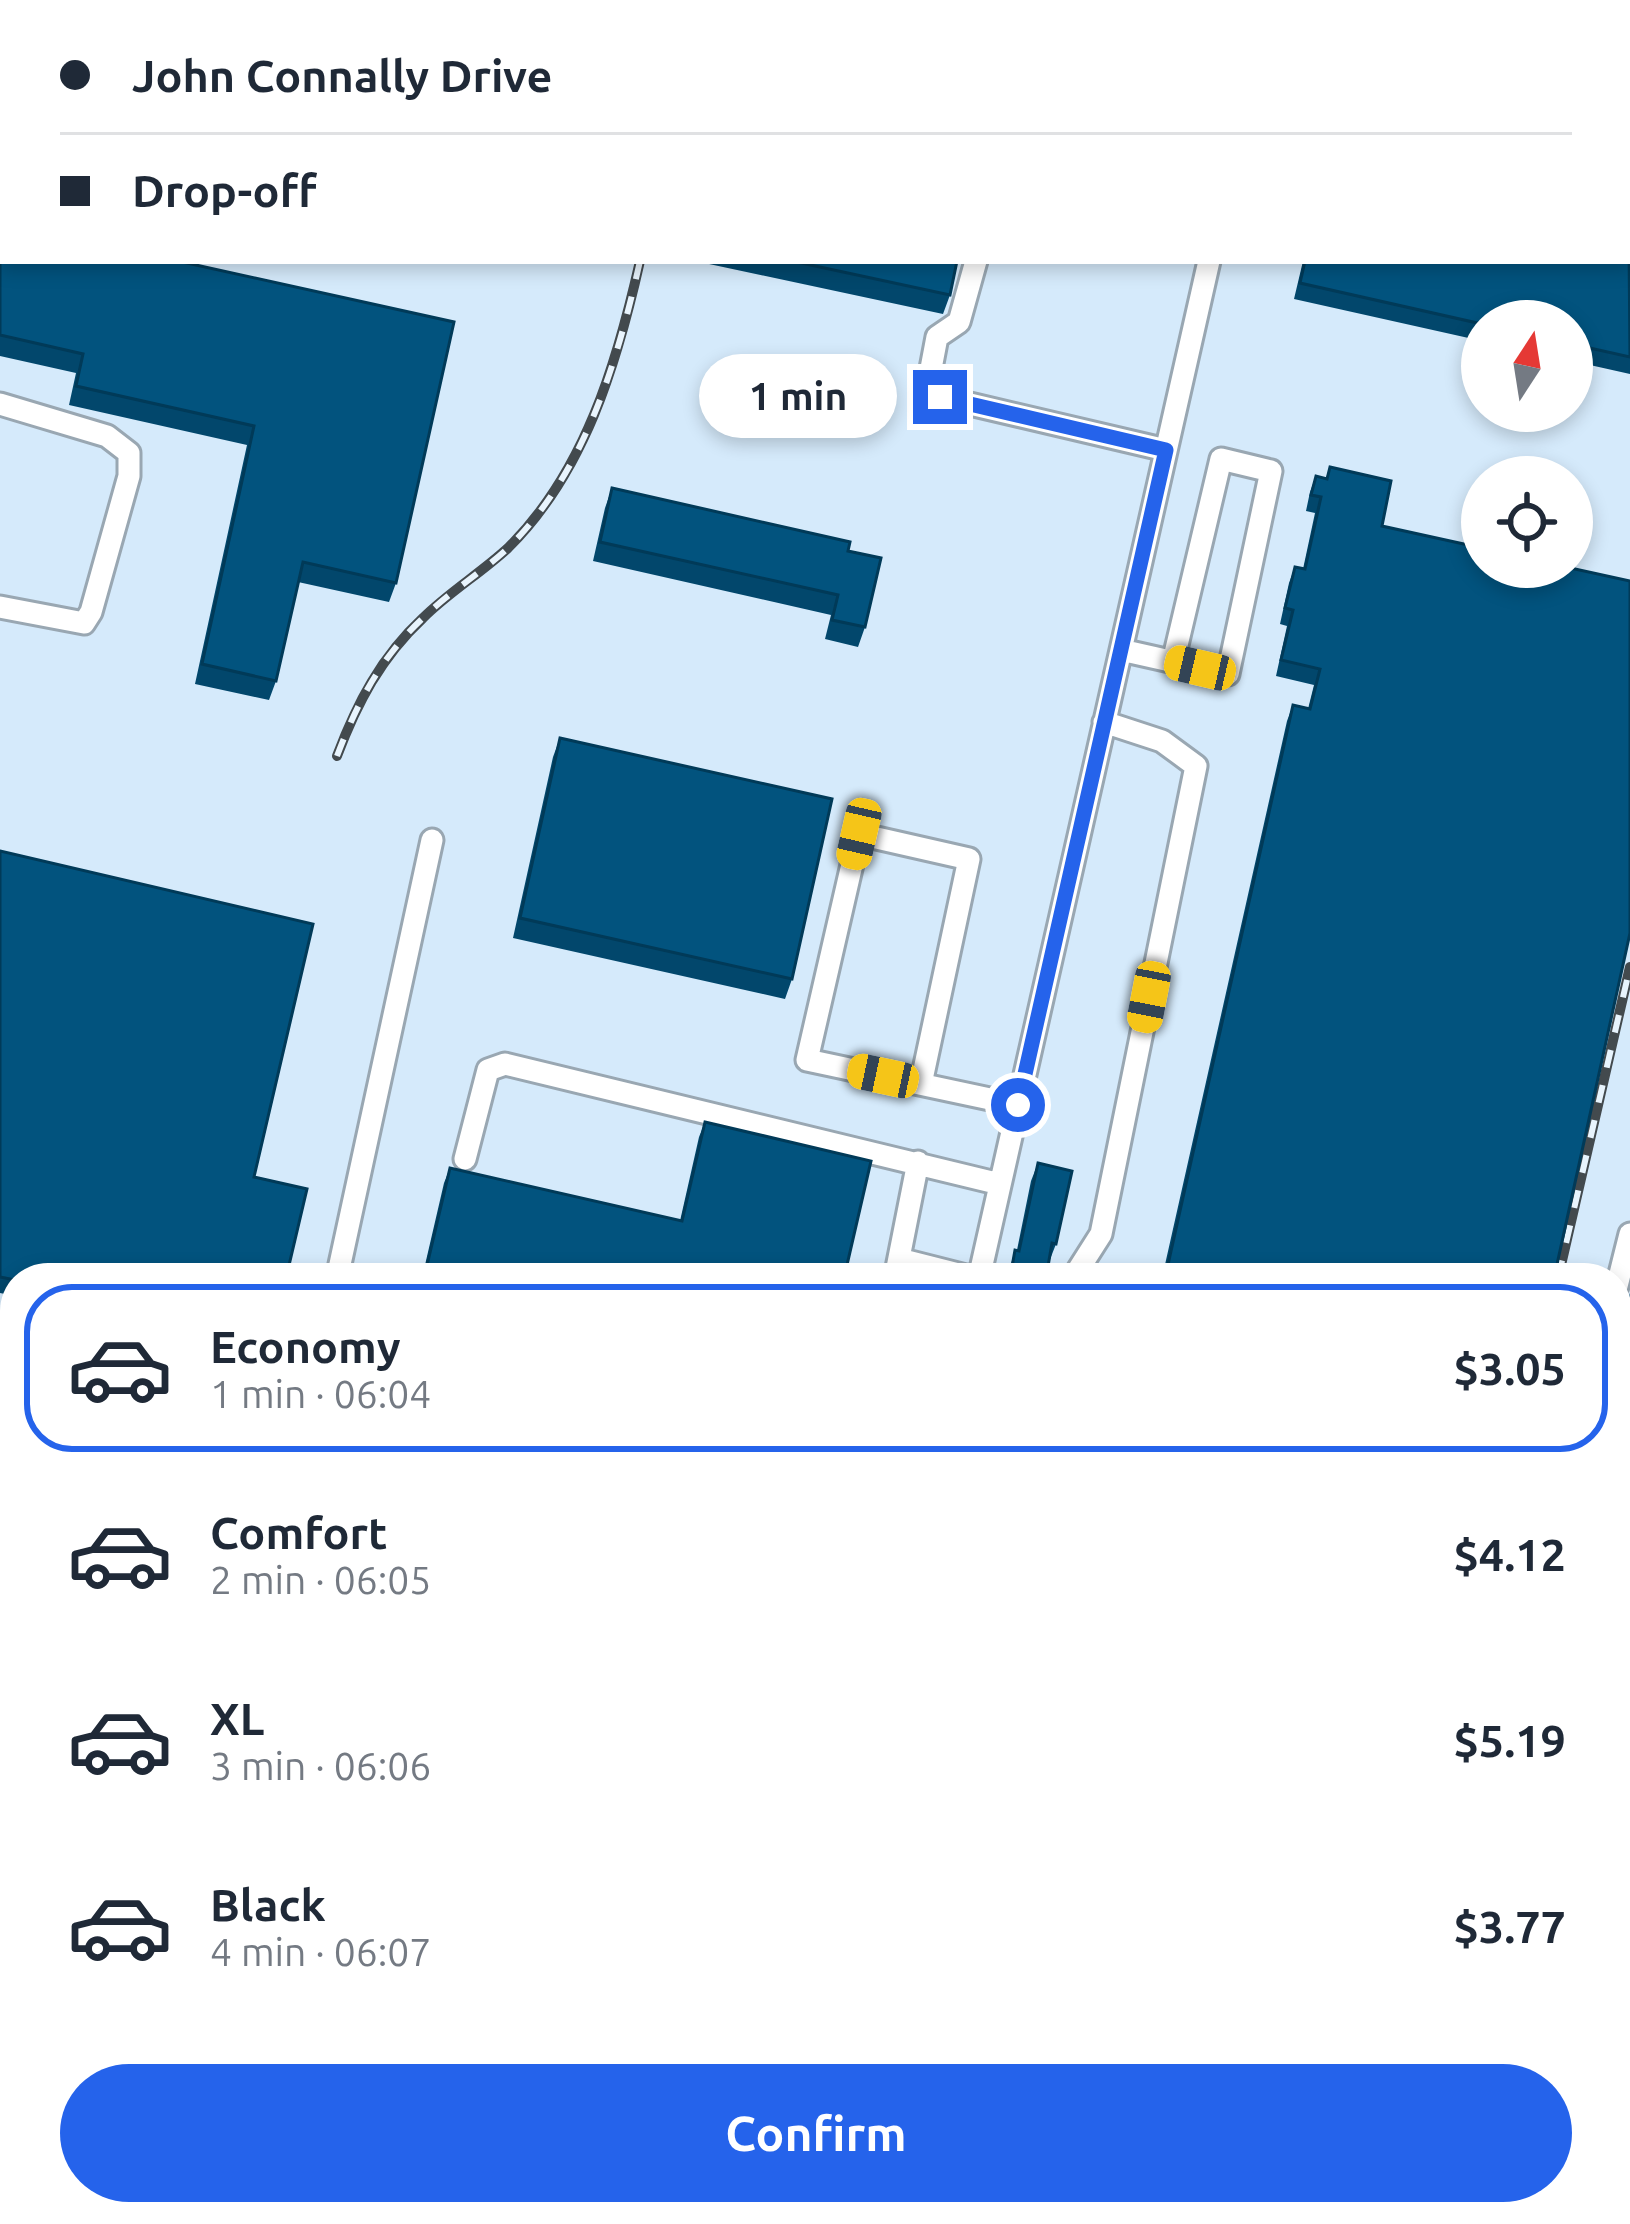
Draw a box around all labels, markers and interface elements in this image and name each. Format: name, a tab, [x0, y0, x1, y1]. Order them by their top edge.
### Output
text: John Connally Drive	[132, 50, 553, 101]
text: Drop-off	[132, 165, 317, 216]
north arrow	[1461, 300, 1593, 432]
map controls	[1461, 300, 1593, 588]
callout: 1 min	[700, 355, 898, 439]
route end	[913, 370, 967, 424]
text: 1 min	[749, 374, 847, 417]
button: locate	[1461, 456, 1593, 588]
car	[1161, 642, 1239, 694]
car	[833, 795, 885, 873]
car	[1124, 958, 1174, 1036]
car	[844, 1051, 922, 1101]
route start	[991, 1078, 1045, 1132]
icon: car	[66, 1314, 174, 1422]
text: Economy	[210, 1321, 401, 1372]
text: $3.05	[1453, 1343, 1566, 1394]
text: 1 min · 06:04	[210, 1372, 431, 1415]
icon: car	[66, 1500, 174, 1608]
text: Comfort	[210, 1507, 387, 1558]
text: $4.12	[1453, 1529, 1566, 1580]
text: 2 min · 06:05	[210, 1558, 431, 1601]
icon: car	[66, 1686, 174, 1794]
text: XL	[210, 1693, 264, 1744]
text: $5.19	[1453, 1715, 1566, 1766]
text: 3 min · 06:06	[210, 1744, 431, 1787]
icon: car	[66, 1872, 174, 1980]
text: Black	[210, 1879, 326, 1930]
text: $3.77	[1453, 1901, 1566, 1952]
text: 4 min · 06:07	[210, 1930, 431, 1973]
button: Confirm	[60, 2064, 1572, 2202]

